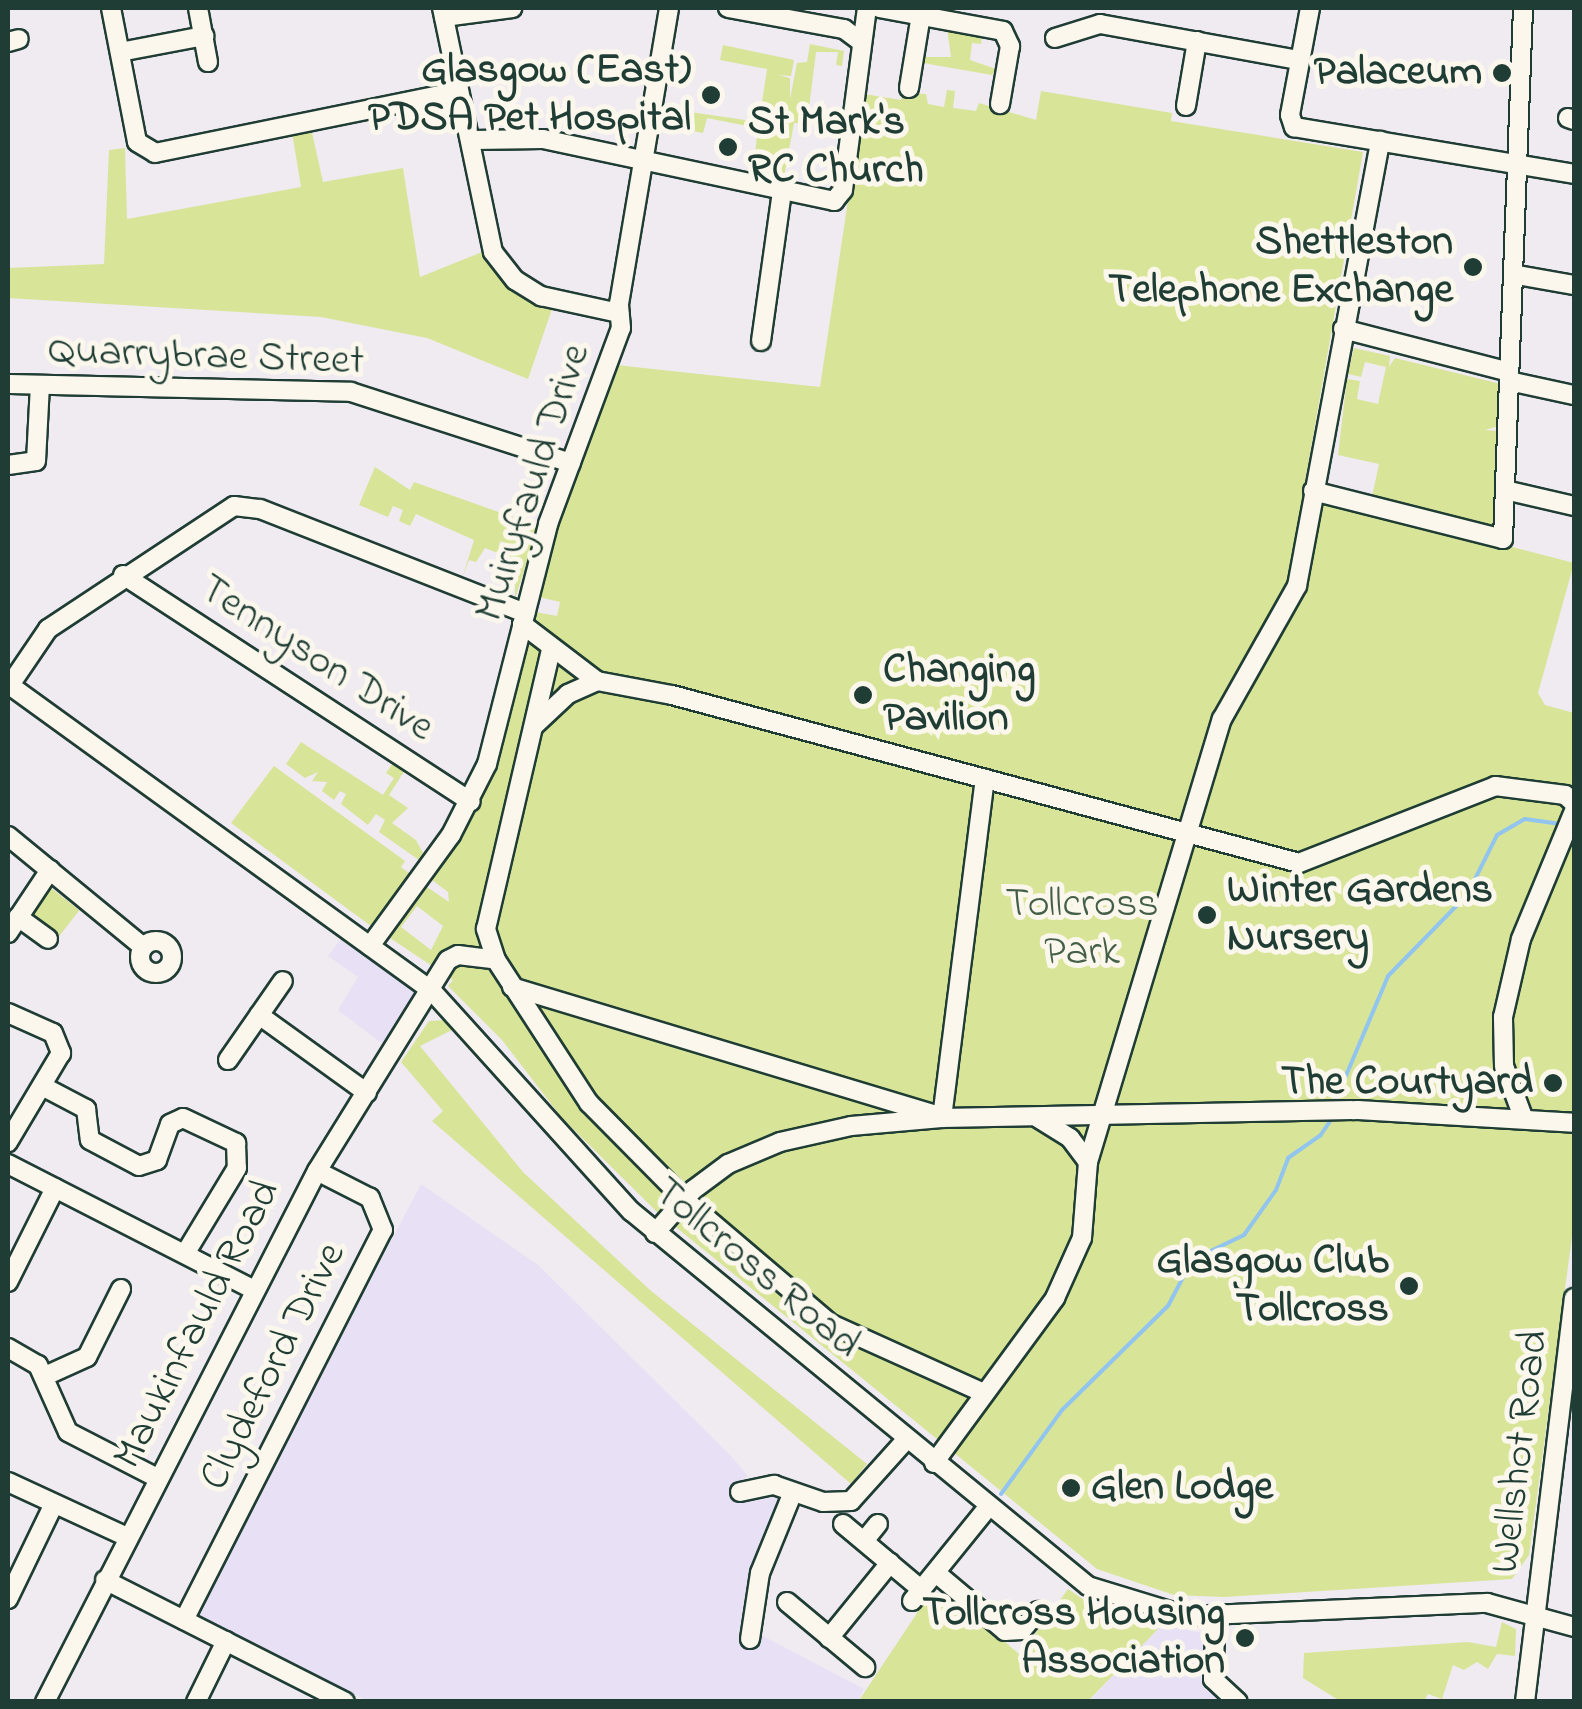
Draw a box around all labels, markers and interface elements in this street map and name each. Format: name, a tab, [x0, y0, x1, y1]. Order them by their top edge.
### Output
place label: Glasgow (East) PDSA Pet Hospital	[368, 46, 691, 144]
place label: Palaceum	[1314, 48, 1482, 98]
marker: Palaceum	[1491, 62, 1513, 84]
marker: Glasgow (East) PDSA Pet Hospital	[700, 84, 722, 106]
place label: St Mark's RC Church	[748, 98, 924, 196]
marker: St Mark's RC Church	[717, 136, 739, 158]
place label: Shettleston Telephone Exchange	[1108, 218, 1453, 316]
marker: Shettleston Telephone Exchange	[1462, 256, 1484, 278]
street label: Quarrybrae Street	[47, 326, 365, 388]
street label: Muiryfauld Drive	[465, 338, 603, 628]
street label: Tennyson Drive	[189, 564, 443, 754]
place label: Changing Pavilion	[883, 646, 1035, 744]
marker: Changing Pavilion	[852, 684, 874, 706]
place label: Winter Gardens Nursery	[1227, 866, 1493, 964]
park label: Tollcross Park	[1005, 880, 1159, 978]
marker: Winter Gardens Nursery	[1196, 904, 1218, 926]
place label: The Courtyard	[1281, 1058, 1533, 1108]
marker: The Courtyard	[1542, 1072, 1564, 1094]
street label: Tollcross Road	[642, 1168, 870, 1370]
street label: Maukinfauld Road	[104, 1172, 292, 1478]
street label: Clydeford Drive	[190, 1235, 358, 1499]
place label: Glasgow Club Tollcross	[1157, 1237, 1389, 1336]
marker: Glasgow Club Tollcross	[1398, 1275, 1420, 1297]
street label: Wellshot Road	[1481, 1328, 1561, 1576]
place label: Glen Lodge	[1091, 1463, 1273, 1513]
marker: Glen Lodge	[1060, 1477, 1082, 1499]
place label: Tollcross Housing Association	[922, 1589, 1225, 1688]
marker: Tollcross Housing Association	[1234, 1627, 1256, 1649]

